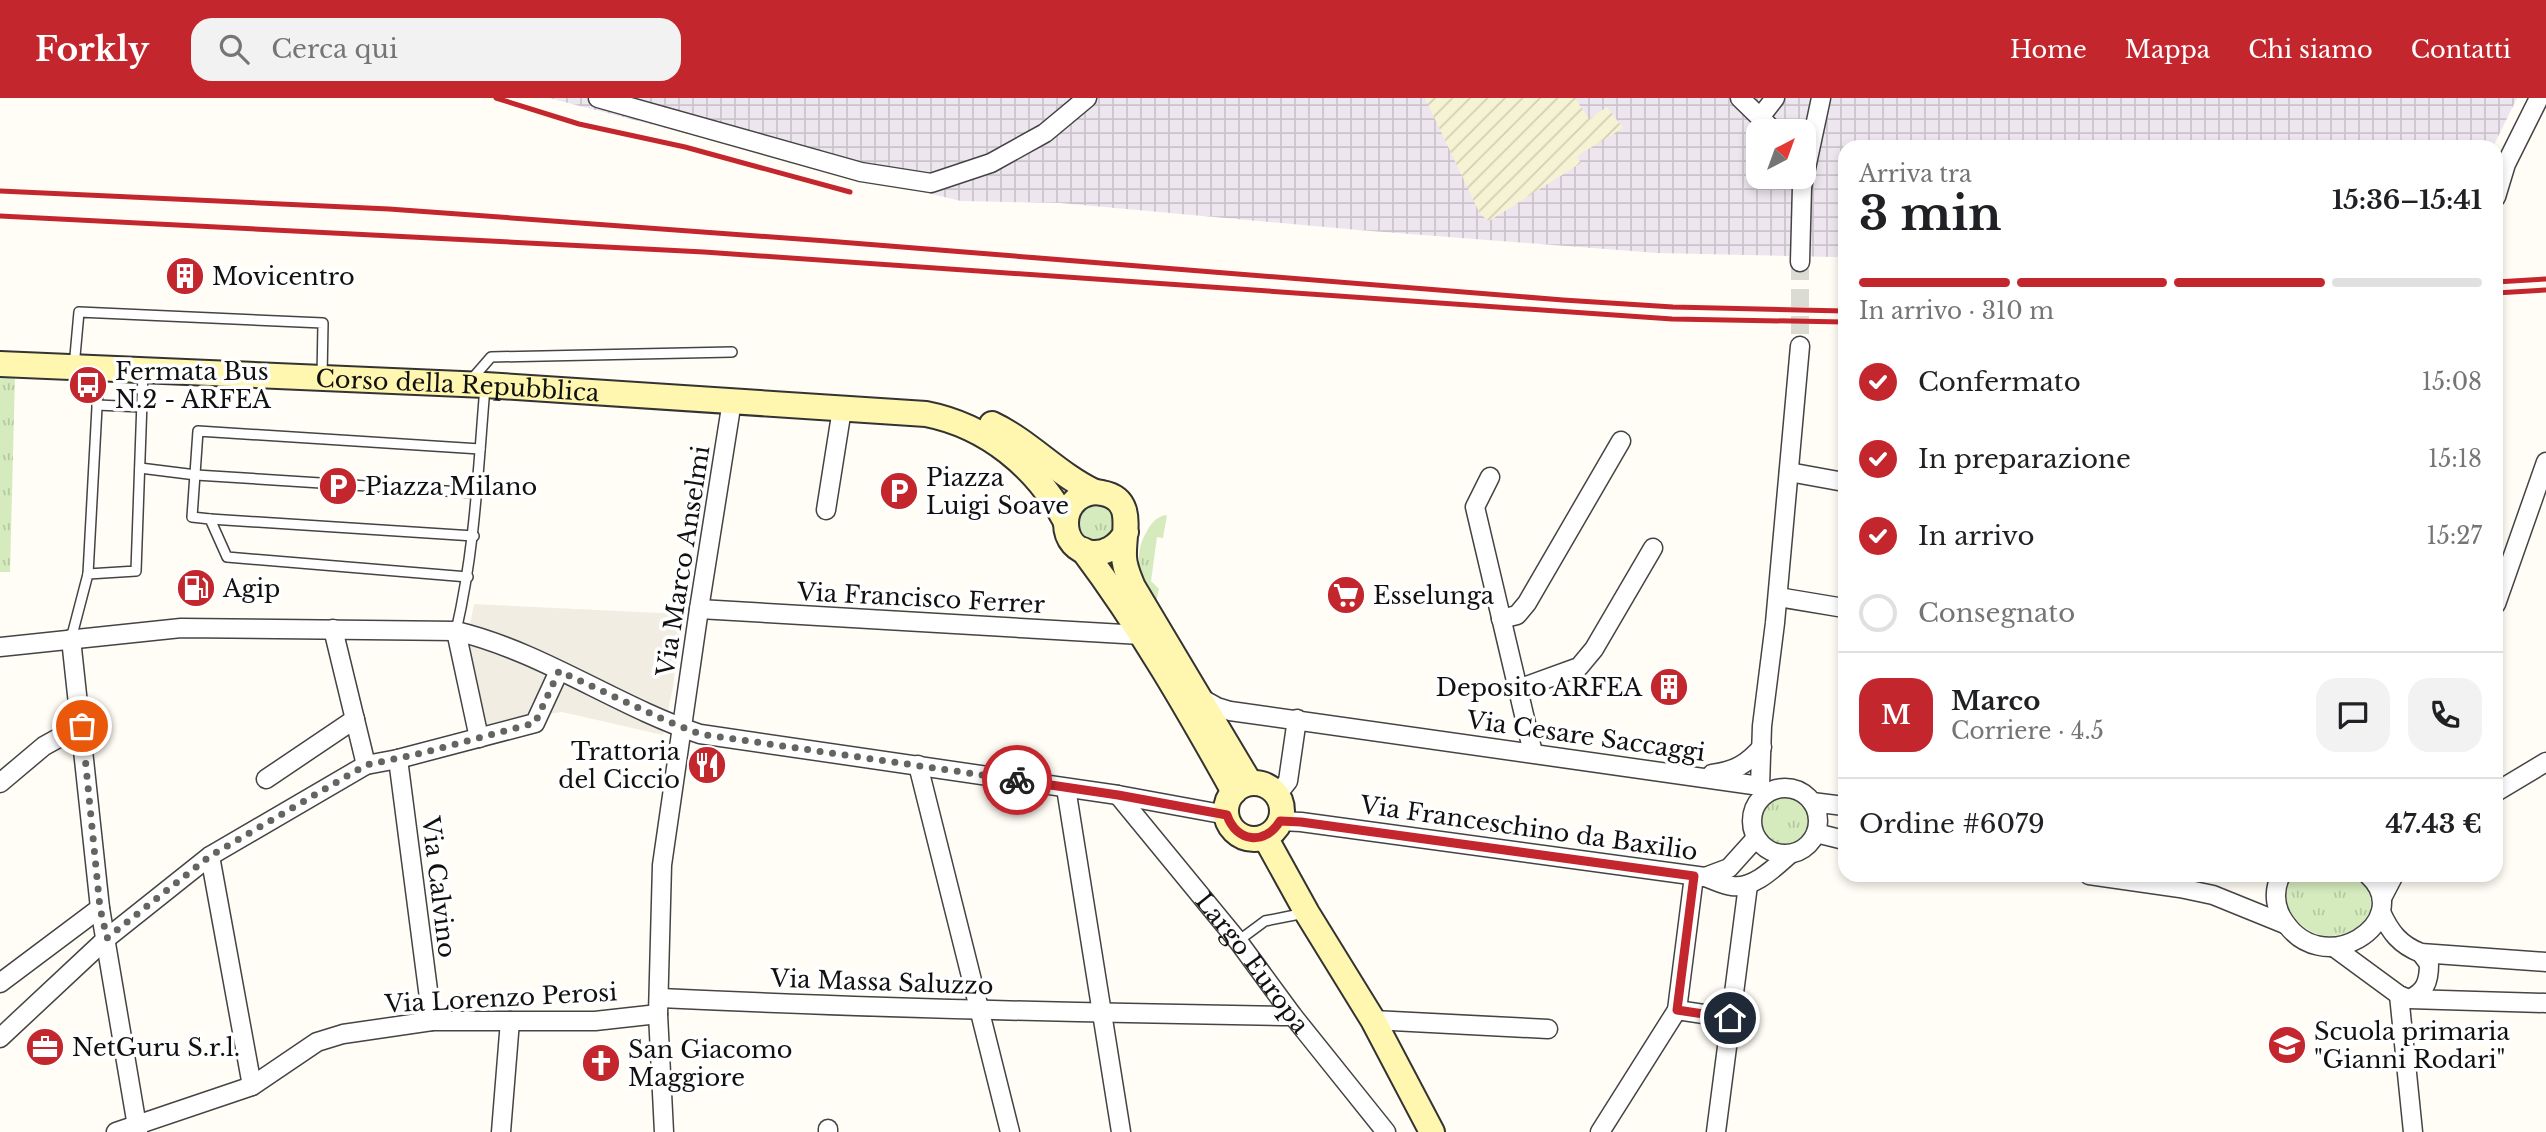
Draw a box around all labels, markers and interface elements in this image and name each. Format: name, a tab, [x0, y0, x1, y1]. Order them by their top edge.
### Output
search box	[191, 18, 681, 81]
text: Forkly	[35, 29, 149, 70]
icon: search	[215, 30, 253, 68]
text: Cerca qui	[271, 33, 398, 65]
text: Home	[2010, 35, 2087, 64]
text: Mappa	[2125, 35, 2210, 64]
text: Chi siamo	[2248, 35, 2373, 64]
text: Contatti	[2411, 35, 2511, 64]
north arrow	[1746, 119, 1816, 189]
map controls	[1746, 119, 1816, 189]
text: Arriva tra	[1859, 160, 1972, 188]
text: 15:36–15:41	[2332, 184, 2482, 216]
text: 3 min	[1859, 185, 2001, 242]
building icon: Movicentro	[164, 255, 206, 297]
place label: Movicentro	[212, 262, 355, 291]
text: In arrivo · 310 m	[1859, 297, 2054, 325]
place label: Fermata Bus N.2 - ARFEA	[115, 357, 271, 414]
street label: Corso della Repubblica	[315, 363, 601, 407]
icon: check	[1859, 363, 1897, 401]
bus stop icon: Fermata Bus N.2 - ARFEA	[67, 364, 109, 406]
text: Confermato	[1918, 366, 2081, 398]
text: 15:08	[2422, 368, 2482, 396]
icon: check	[1859, 440, 1897, 478]
text: In preparazione	[1918, 443, 2131, 475]
street label: Via Marco Anselmi	[650, 444, 716, 679]
text: 15:18	[2428, 445, 2482, 473]
place label: Piazza Luigi Soave	[926, 463, 1069, 520]
parking icon: Piazza Milano	[317, 465, 359, 507]
parking icon: Piazza Luigi Soave	[878, 470, 920, 512]
place label: Piazza Milano	[365, 472, 537, 501]
icon: check	[1859, 517, 1897, 555]
text: In arrivo	[1918, 520, 2034, 552]
text: 15:27	[2426, 522, 2482, 550]
fuel station icon: Agip	[175, 567, 217, 609]
place label: Agip	[222, 574, 280, 603]
supermarket icon: Esselunga	[1325, 574, 1367, 616]
street label: Via Francisco Ferrer	[795, 577, 1046, 619]
place label: Esselunga	[1373, 581, 1495, 610]
text: Consegnato	[1918, 597, 2075, 629]
building icon: Deposito ARFEA	[1648, 666, 1690, 708]
place label: Deposito ARFEA	[1436, 673, 1642, 702]
button: chat	[2316, 678, 2390, 752]
button: phone	[2408, 678, 2482, 752]
text: Marco	[1951, 685, 2040, 717]
pin	[52, 696, 112, 756]
text: M	[1881, 699, 1911, 731]
street label: Via Cesare Saccaggi	[1464, 705, 1707, 767]
icon: bag	[63, 707, 101, 745]
text: Corriere · 4.5	[1951, 717, 2104, 745]
place label: Trattoria del Ciccio	[558, 737, 681, 794]
restaurant icon: Trattoria del Ciccio	[686, 744, 728, 786]
courier	[982, 745, 1052, 815]
icon: bike	[998, 761, 1036, 799]
street label: Via Franceschino da Baxilio	[1357, 790, 1700, 866]
text: Ordine #6079	[1859, 808, 2045, 840]
text: 47.43 €	[2385, 808, 2482, 840]
street label: Via Calvino	[416, 814, 462, 959]
street label: Largo Europa	[1190, 887, 1316, 1039]
street label: Via Massa Saluzzo	[769, 964, 994, 1000]
street label: Via Lorenzo Perosi	[383, 977, 618, 1019]
pin	[1700, 988, 1760, 1048]
icon: home	[1711, 999, 1749, 1037]
place label: Scuola primaria "Gianni Rodari"	[2314, 1017, 2510, 1074]
school or university icon: Scuola primaria "Gianni Rodari"	[2266, 1024, 2308, 1066]
office icon: NetGuru S.r.l.	[24, 1026, 66, 1068]
place label: NetGuru S.r.l.	[72, 1033, 240, 1062]
place label: San Giacomo Maggiore	[628, 1035, 793, 1092]
church icon: San Giacomo Maggiore	[580, 1042, 622, 1084]

